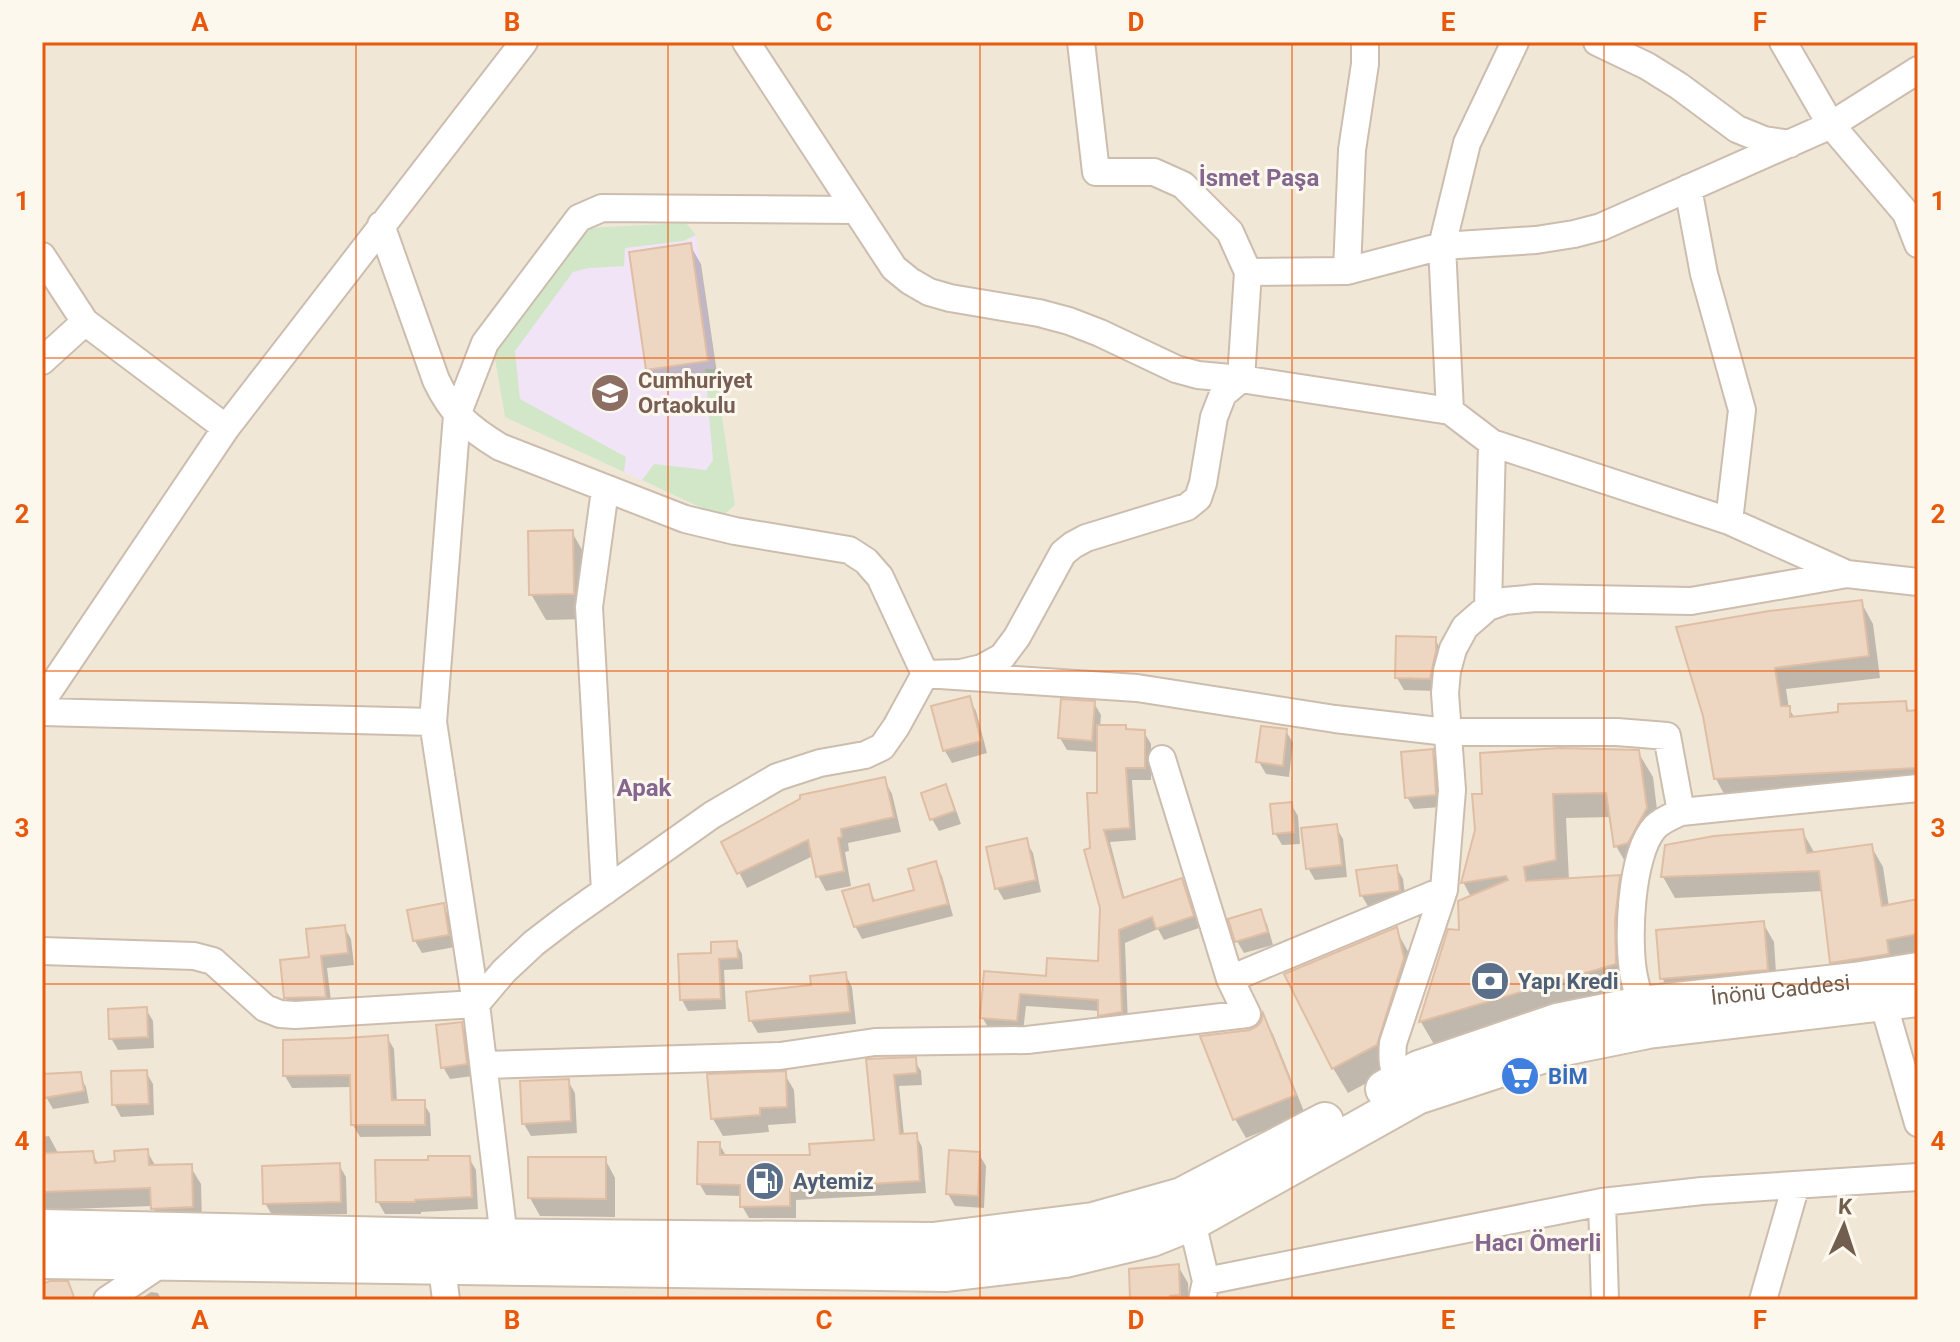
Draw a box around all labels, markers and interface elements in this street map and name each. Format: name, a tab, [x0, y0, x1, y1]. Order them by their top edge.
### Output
text: A	[191, 7, 209, 37]
text: B	[504, 7, 520, 37]
text: C	[815, 7, 833, 37]
text: D	[1128, 7, 1144, 37]
text: E	[1441, 7, 1456, 37]
text: F	[1753, 7, 1767, 37]
district label: İsmet Paşa	[1199, 164, 1319, 192]
text: 1	[15, 186, 29, 216]
text: 1	[1931, 186, 1945, 216]
place label: Cumhuriyet Ortaokulu	[638, 368, 753, 418]
school or university icon: Cumhuriyet Ortaokulu	[589, 372, 631, 414]
text: 2	[15, 499, 29, 529]
text: 2	[1931, 499, 1945, 529]
district label: Apak	[617, 774, 673, 802]
text: 3	[15, 813, 29, 843]
text: 3	[1931, 813, 1945, 843]
bank icon: Yapı Kredi	[1469, 960, 1511, 1002]
place label: Yapı Kredi	[1518, 969, 1618, 994]
street label: İnönü Caddesi	[1709, 969, 1851, 1010]
supermarket icon: BİM	[1499, 1055, 1541, 1097]
place label: BİM	[1548, 1064, 1588, 1089]
text: 4	[15, 1126, 30, 1156]
text: 4	[1931, 1126, 1946, 1156]
fuel station icon: Aytemiz	[744, 1160, 786, 1202]
place label: Aytemiz	[793, 1169, 874, 1194]
north arrow	[1804, 1186, 1884, 1266]
text: K	[1837, 1194, 1854, 1219]
district label: Hacı Ömerli	[1475, 1229, 1601, 1257]
text: A	[191, 1305, 209, 1335]
text: B	[504, 1305, 520, 1335]
text: C	[815, 1305, 833, 1335]
text: D	[1128, 1305, 1144, 1335]
text: E	[1441, 1305, 1456, 1335]
text: F	[1753, 1305, 1767, 1335]

